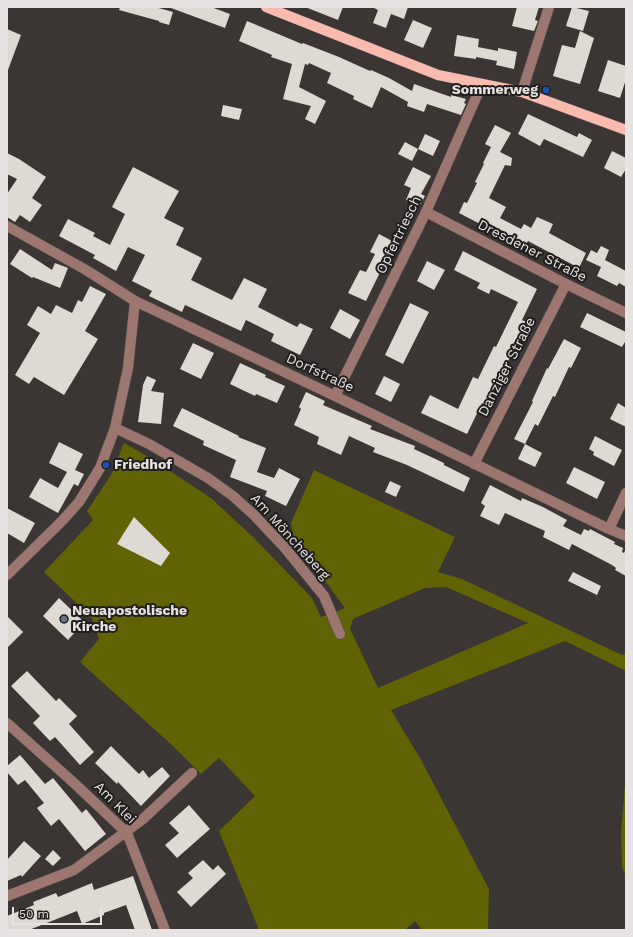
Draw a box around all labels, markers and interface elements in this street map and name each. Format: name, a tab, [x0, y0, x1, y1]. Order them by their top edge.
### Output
place label: Sommerweg	[452, 82, 538, 98]
marker: Sommerweg	[541, 85, 551, 95]
street label: Opfertriesch	[373, 193, 425, 277]
street label: Dresdener Straße	[475, 216, 589, 286]
street label: Danziger Straße	[475, 315, 539, 419]
street label: Dorfstraße	[283, 350, 357, 396]
place label: Friedhof	[114, 457, 172, 473]
marker: Friedhof	[101, 460, 111, 470]
street label: Am Möncheberg	[247, 490, 333, 584]
place label: Neuapostolische Kirche	[72, 603, 187, 636]
marker: Neuapostolische Kirche	[59, 614, 69, 624]
street label: Am Klei	[90, 778, 140, 828]
scale bar	[14, 899, 104, 925]
text: 50 m	[19, 907, 49, 921]

